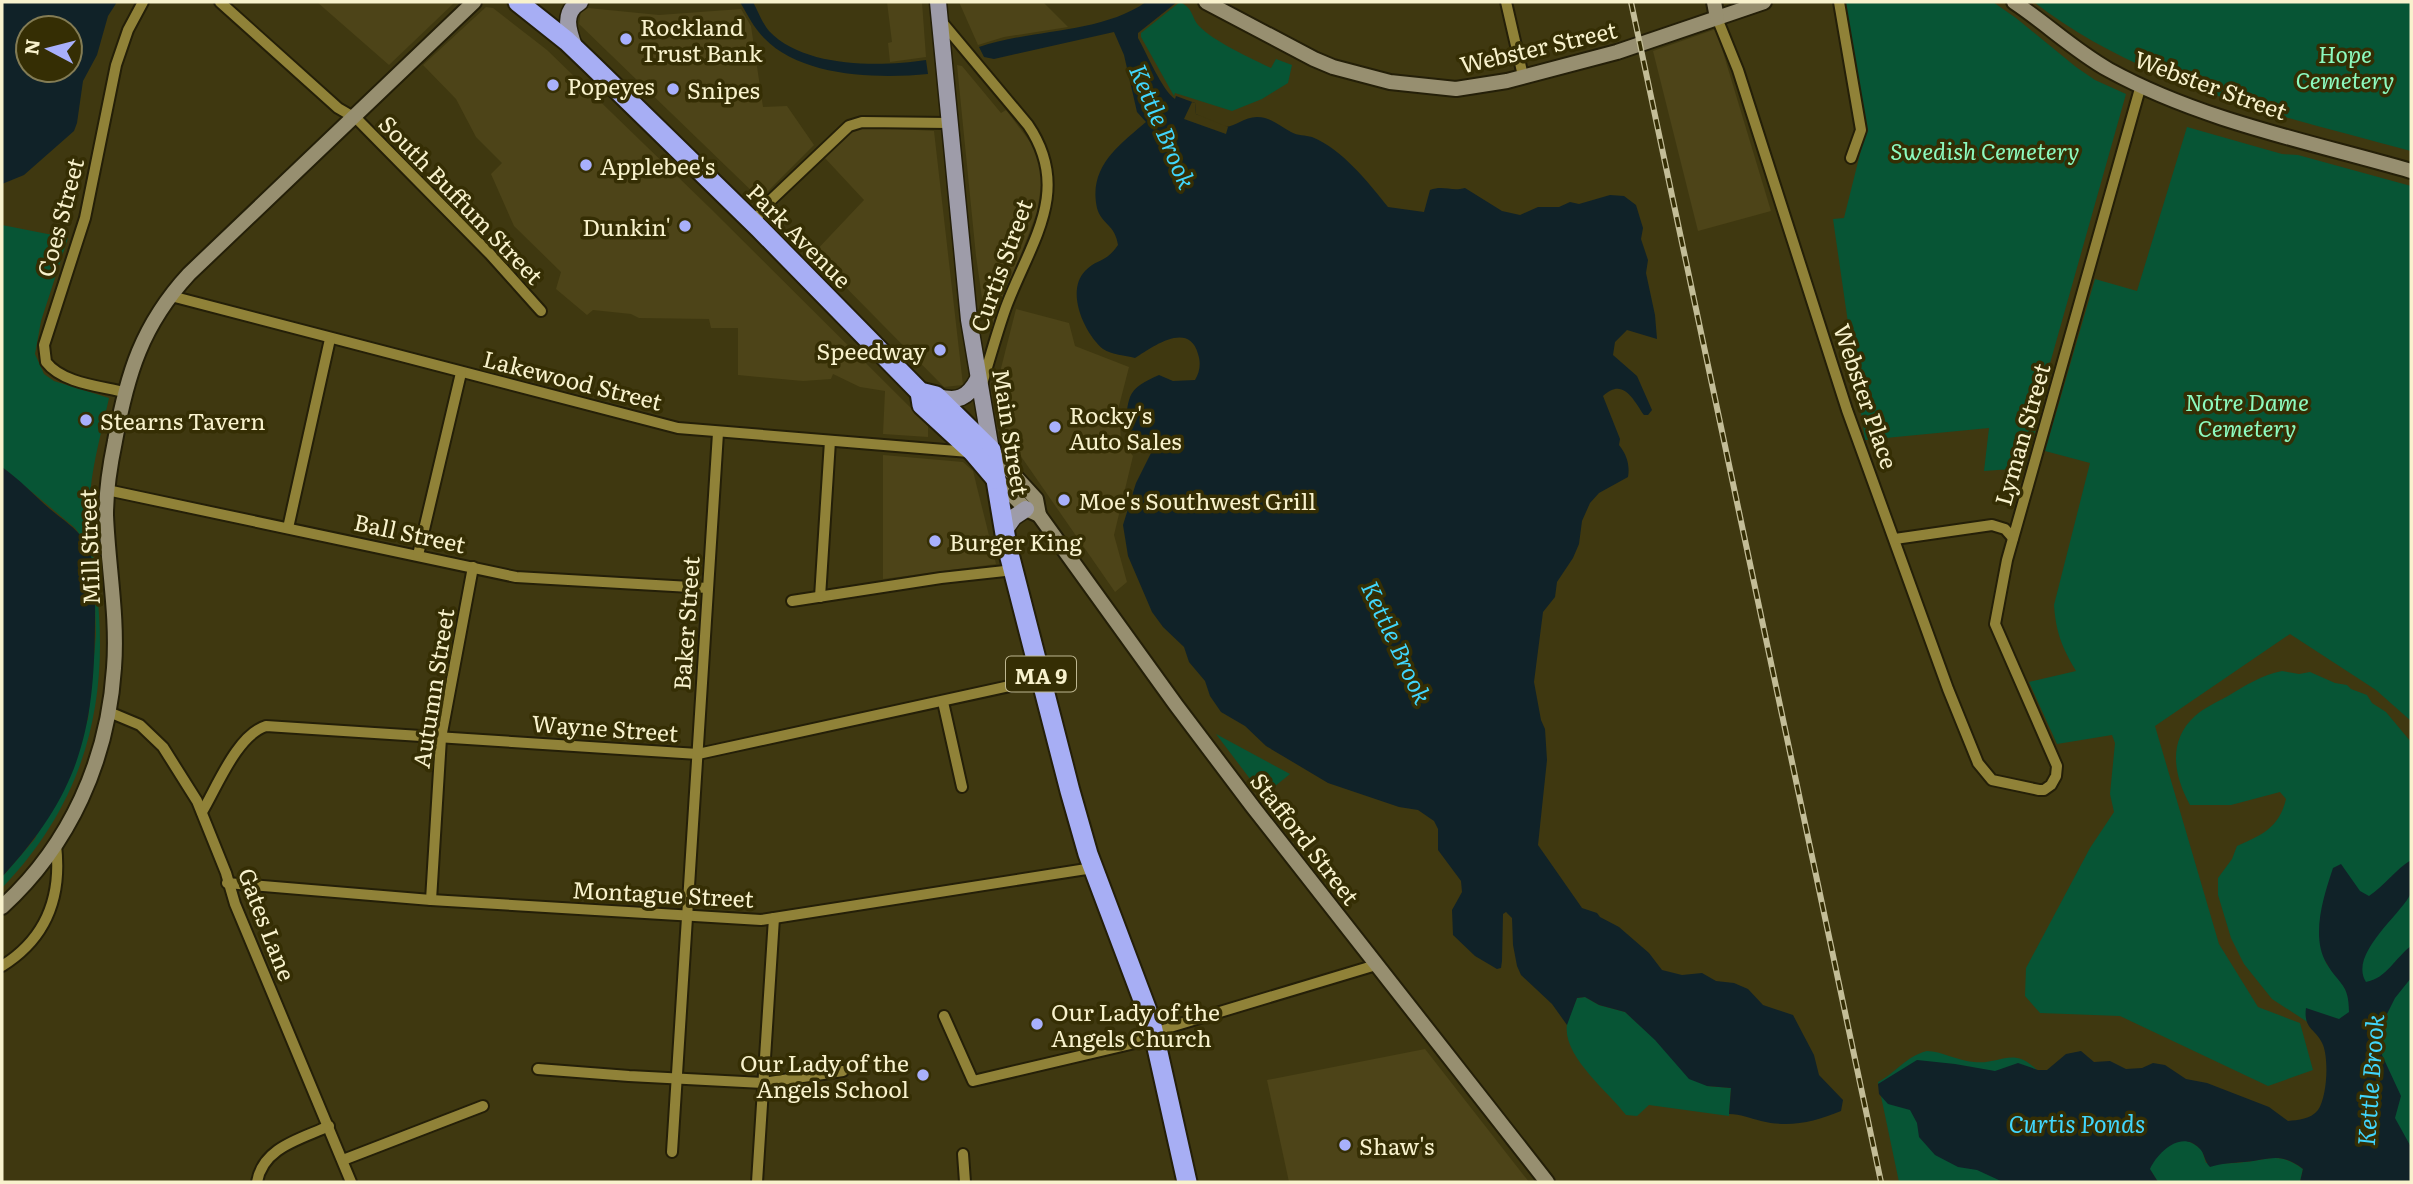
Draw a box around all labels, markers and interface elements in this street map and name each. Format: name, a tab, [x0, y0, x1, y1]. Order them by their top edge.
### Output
place label: Rockland Trust Bank	[640, 9, 763, 69]
street label: Webster Street	[1456, 11, 1621, 81]
north arrow	[14, 14, 84, 84]
marker: Rockland Trust Bank	[618, 31, 634, 47]
park label: Hope Cemetery	[2296, 36, 2395, 96]
text: N	[16, 37, 46, 56]
street label: Webster Street	[2130, 41, 2293, 128]
water label: Kettle Brook	[1122, 58, 1206, 194]
place label: Popeyes	[567, 68, 655, 102]
place label: Snipes	[687, 72, 760, 106]
marker: Popeyes	[545, 77, 561, 93]
marker: Snipes	[665, 81, 681, 97]
street label: South Buffum Street	[372, 107, 552, 292]
park label: Swedish Cemetery	[1890, 133, 2080, 167]
place label: Applebee's	[600, 148, 715, 182]
street label: Coes Street	[27, 153, 91, 280]
marker: Applebee's	[578, 157, 594, 173]
street label: Park Avenue	[740, 175, 860, 295]
street label: Curtis Street	[960, 193, 1040, 336]
place label: Dunkin'	[582, 209, 671, 243]
marker: Dunkin'	[677, 218, 693, 234]
street label: Webster Place	[1826, 319, 1908, 473]
place label: Speedway	[817, 333, 927, 367]
street label: Lakewood Street	[480, 340, 667, 418]
marker: Speedway	[932, 342, 948, 358]
street label: Lyman Street	[1984, 358, 2058, 509]
street label: Main Street	[985, 366, 1039, 499]
park label: Notre Dame Cemetery	[2185, 384, 2309, 444]
place label: Rocky's Auto Sales	[1069, 397, 1182, 457]
place label: Stearns Tavern	[100, 403, 265, 437]
marker: Stearns Tavern	[78, 412, 94, 428]
marker: Rocky's Auto Sales	[1047, 419, 1063, 435]
place label: Moe's Southwest Grill	[1078, 483, 1316, 517]
street label: Mill Street	[69, 488, 107, 606]
marker: Moe's Southwest Grill	[1056, 492, 1072, 508]
street label: Ball Street	[351, 504, 470, 561]
place label: Burger King	[949, 524, 1082, 558]
marker: Burger King	[927, 533, 943, 549]
street label: Baker Street	[663, 554, 707, 691]
water label: Kettle Brook	[1354, 575, 1442, 710]
street label: Autumn Street	[403, 605, 462, 770]
road number: MA 9	[1006, 656, 1076, 692]
street label: Wayne Street	[531, 705, 680, 749]
street label: Stafford Street	[1243, 765, 1369, 912]
street label: Gates Lane	[231, 863, 305, 986]
street label: Montague Street	[571, 871, 755, 915]
place label: Our Lady of the Angels Church	[1051, 994, 1220, 1054]
water label: Kettle Brook	[2347, 1012, 2391, 1147]
marker: Our Lady of the Angels Church	[1029, 1016, 1045, 1032]
place label: Our Lady of the Angels School	[740, 1045, 909, 1105]
marker: Our Lady of the Angels School	[915, 1067, 931, 1083]
water label: Curtis Ponds	[2009, 1105, 2145, 1140]
place label: Shaw's	[1359, 1128, 1434, 1162]
marker: Shaw's	[1337, 1137, 1353, 1153]

